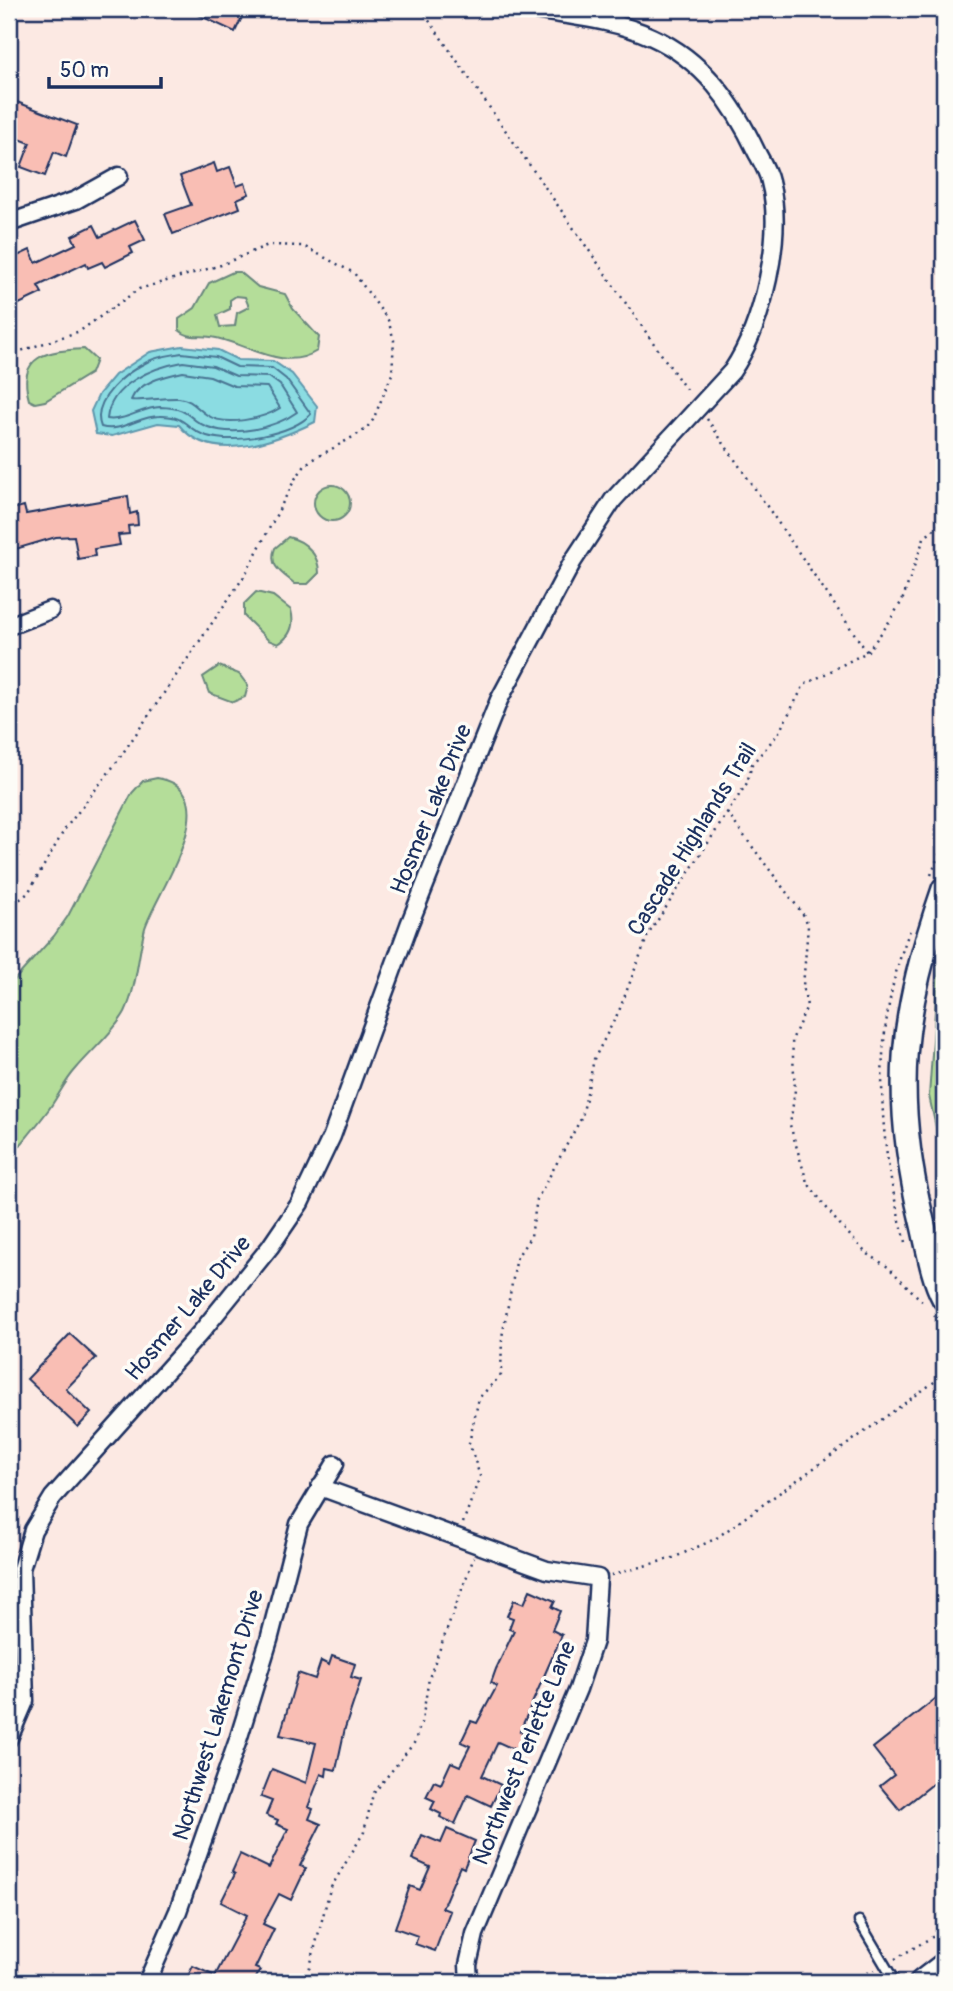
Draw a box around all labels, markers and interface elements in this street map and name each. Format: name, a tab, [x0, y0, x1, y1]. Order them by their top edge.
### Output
scale bar	[49, 46, 161, 90]
text: 50 m	[60, 57, 109, 84]
street label: Hosmer Lake Drive	[384, 719, 479, 898]
street label: Cascade Highlands Trail	[621, 737, 763, 941]
street label: Hosmer Lake Drive	[119, 1229, 258, 1387]
street label: Northwest Lakemont Drive	[166, 1586, 270, 1844]
street label: Northwest Perlette Lane	[466, 1636, 582, 1869]

